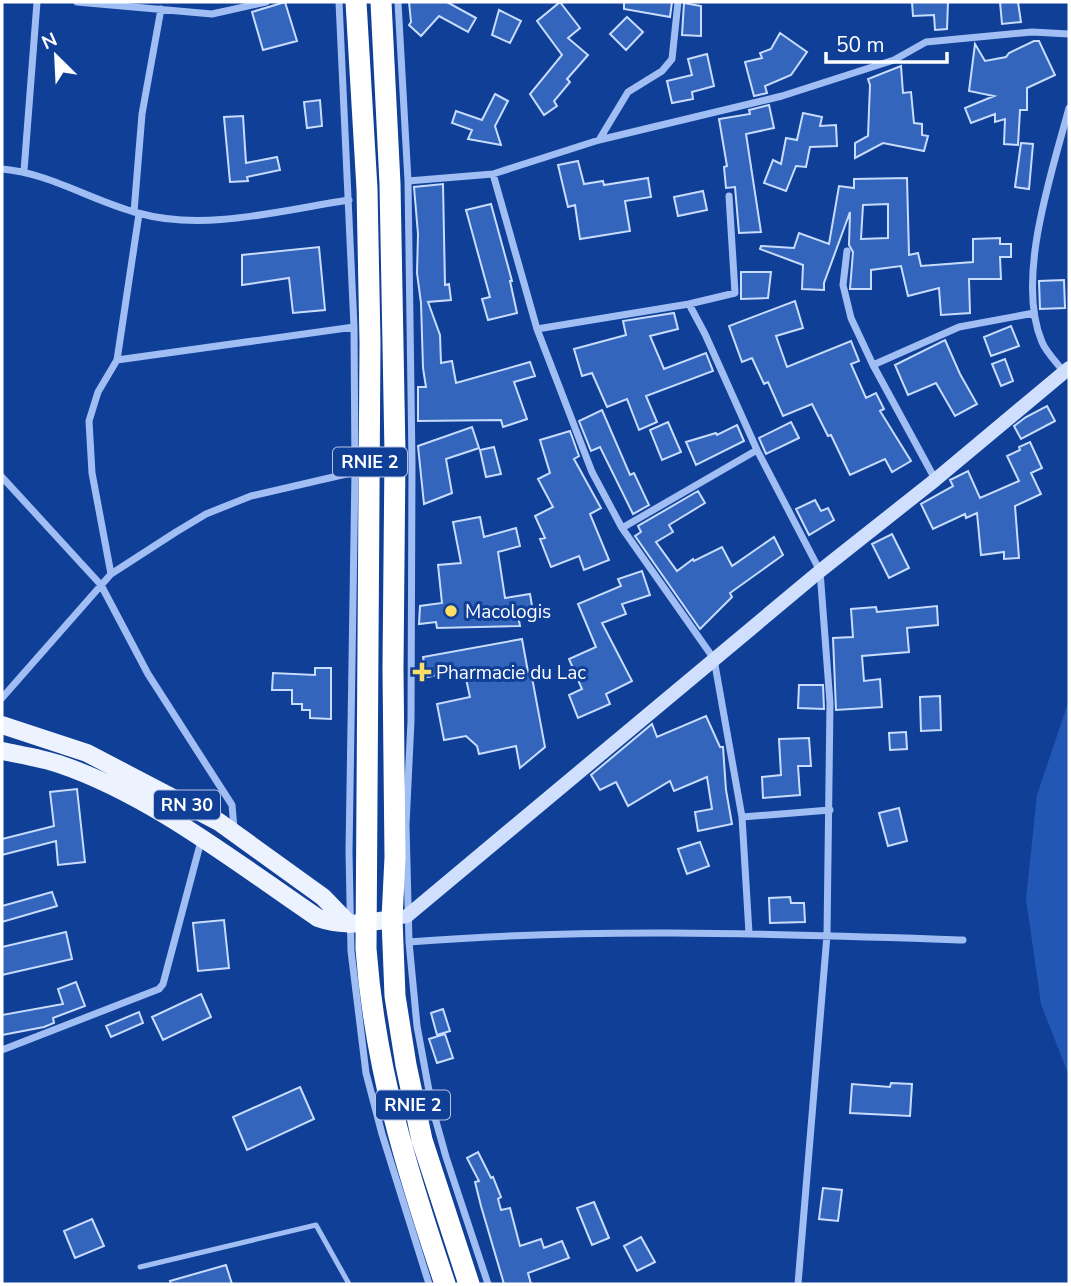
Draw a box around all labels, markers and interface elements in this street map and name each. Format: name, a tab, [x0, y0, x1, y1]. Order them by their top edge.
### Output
north arrow	[21, 21, 91, 91]
scale bar	[826, 21, 947, 65]
text: N	[38, 27, 61, 56]
text: 50 m	[836, 31, 885, 59]
road number: RNIE 2	[333, 448, 407, 476]
place label: Macologis	[465, 599, 551, 625]
marker: Macologis	[443, 603, 459, 619]
place label: Pharmacie du Lac	[436, 660, 586, 686]
marker: Pharmacie du Lac	[414, 664, 430, 680]
road number: RN 30	[154, 790, 220, 820]
road number: RNIE 2	[376, 1090, 450, 1120]

